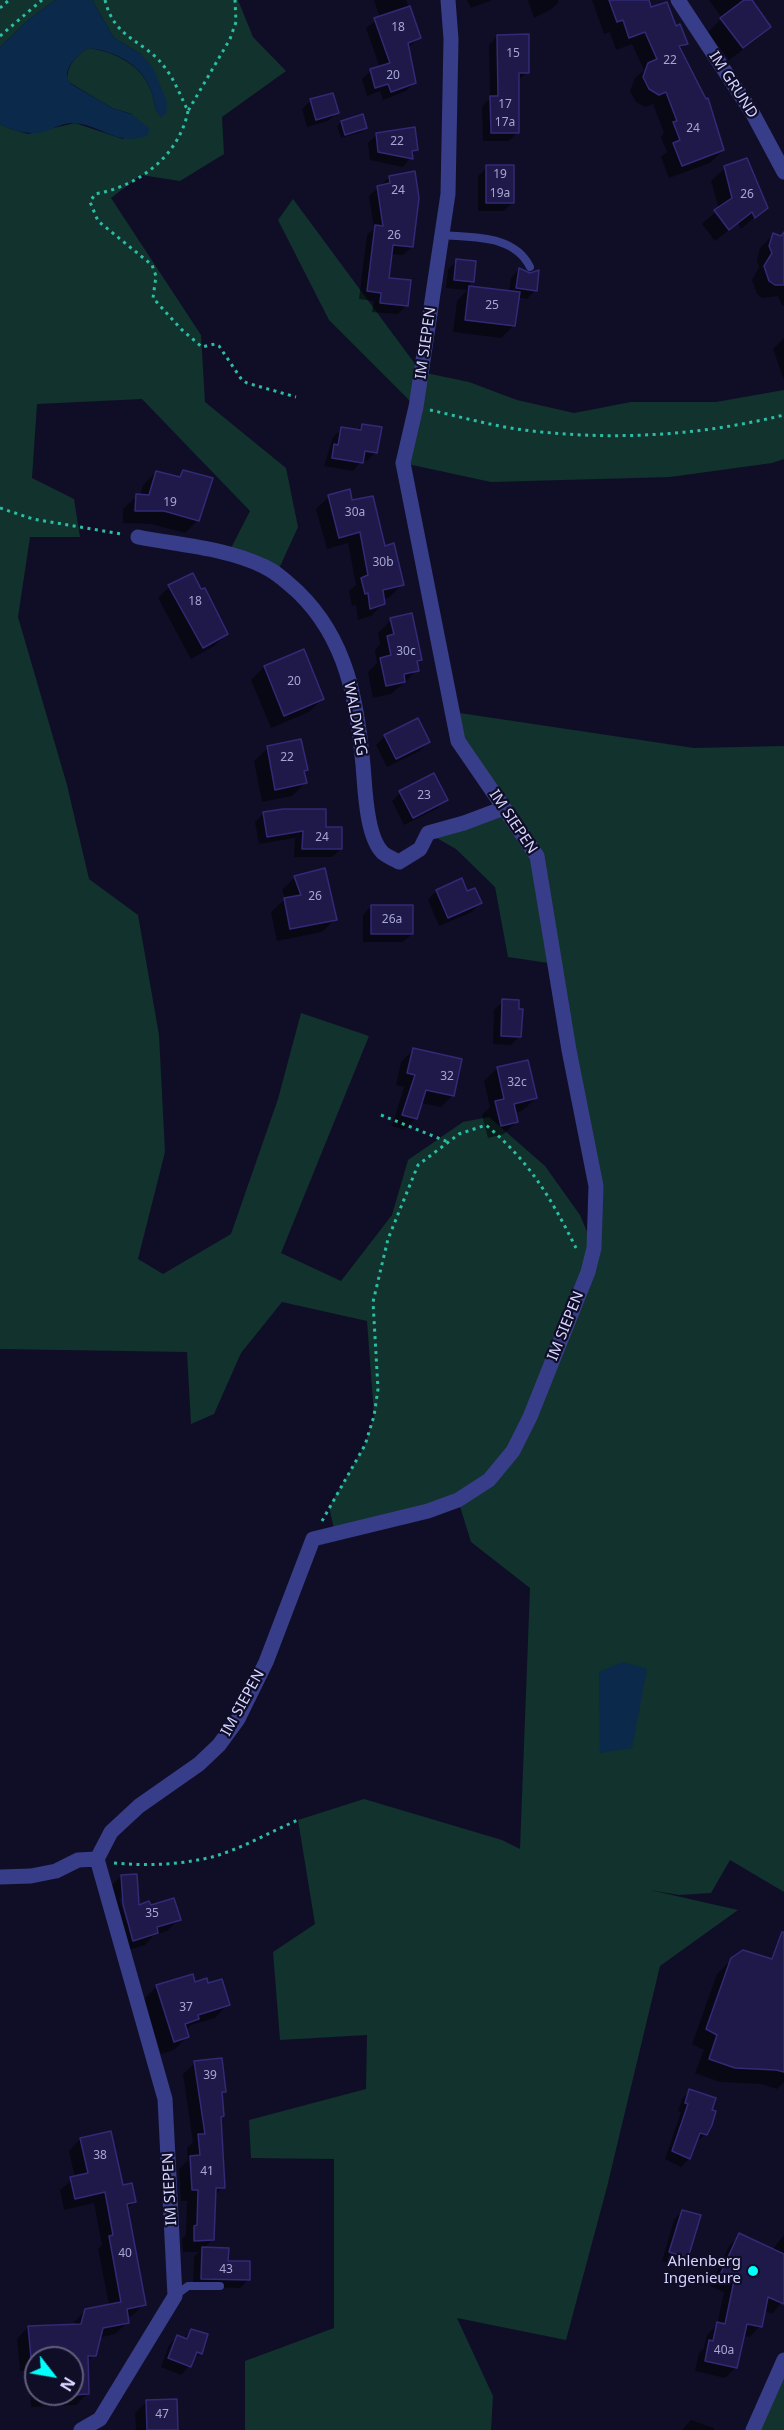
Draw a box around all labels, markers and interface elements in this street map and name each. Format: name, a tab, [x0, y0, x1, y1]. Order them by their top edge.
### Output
house number: 18	[391, 21, 405, 35]
house number: 15	[506, 47, 520, 61]
street label: IM GRUND	[705, 48, 761, 122]
house number: 22	[663, 54, 677, 68]
house number: 20	[386, 69, 400, 83]
house number: 17	[498, 98, 512, 112]
house number: 17a	[495, 116, 515, 130]
house number: 24	[686, 122, 700, 136]
house number: 22	[390, 135, 404, 149]
house number: 19	[493, 168, 507, 182]
house number: 24	[391, 184, 405, 198]
house number: 19a	[490, 187, 510, 201]
house number: 26	[740, 188, 754, 202]
house number: 26	[387, 229, 401, 243]
house number: 25	[485, 299, 499, 313]
street label: IM SIEPEN	[412, 306, 440, 380]
house number: 19	[163, 496, 177, 510]
house number: 30a	[345, 506, 365, 520]
house number: 30b	[372, 556, 394, 570]
house number: 18	[188, 595, 202, 609]
house number: 30c	[396, 645, 416, 659]
house number: 20	[287, 675, 301, 689]
street label: WALDWEG	[340, 681, 370, 757]
house number: 22	[280, 751, 294, 765]
street label: IM SIEPEN	[485, 787, 541, 857]
house number: 23	[417, 789, 431, 803]
house number: 24	[315, 831, 329, 845]
house number: 26	[308, 890, 322, 904]
house number: 26a	[382, 913, 402, 927]
house number: 32	[440, 1070, 454, 1084]
house number: 32c	[507, 1076, 527, 1090]
street label: IM SIEPEN	[544, 1289, 588, 1363]
street label: IM SIEPEN	[217, 1667, 269, 1739]
house number: 35	[145, 1907, 159, 1921]
house number: 37	[179, 2001, 193, 2015]
house number: 39	[203, 2069, 217, 2083]
house number: 38	[93, 2149, 107, 2163]
street label: IM SIEPEN	[159, 2152, 181, 2226]
house number: 41	[200, 2165, 214, 2179]
house number: 40	[118, 2247, 132, 2261]
place label: Ahlenberg Ingenieure	[664, 2253, 741, 2288]
house number: 43	[219, 2263, 233, 2277]
marker: Ahlenberg Ingenieure	[746, 2264, 760, 2278]
house number: 40a	[714, 2344, 734, 2358]
north arrow	[24, 2346, 84, 2406]
text: N	[55, 2373, 80, 2395]
house number: 47	[155, 2408, 169, 2422]

